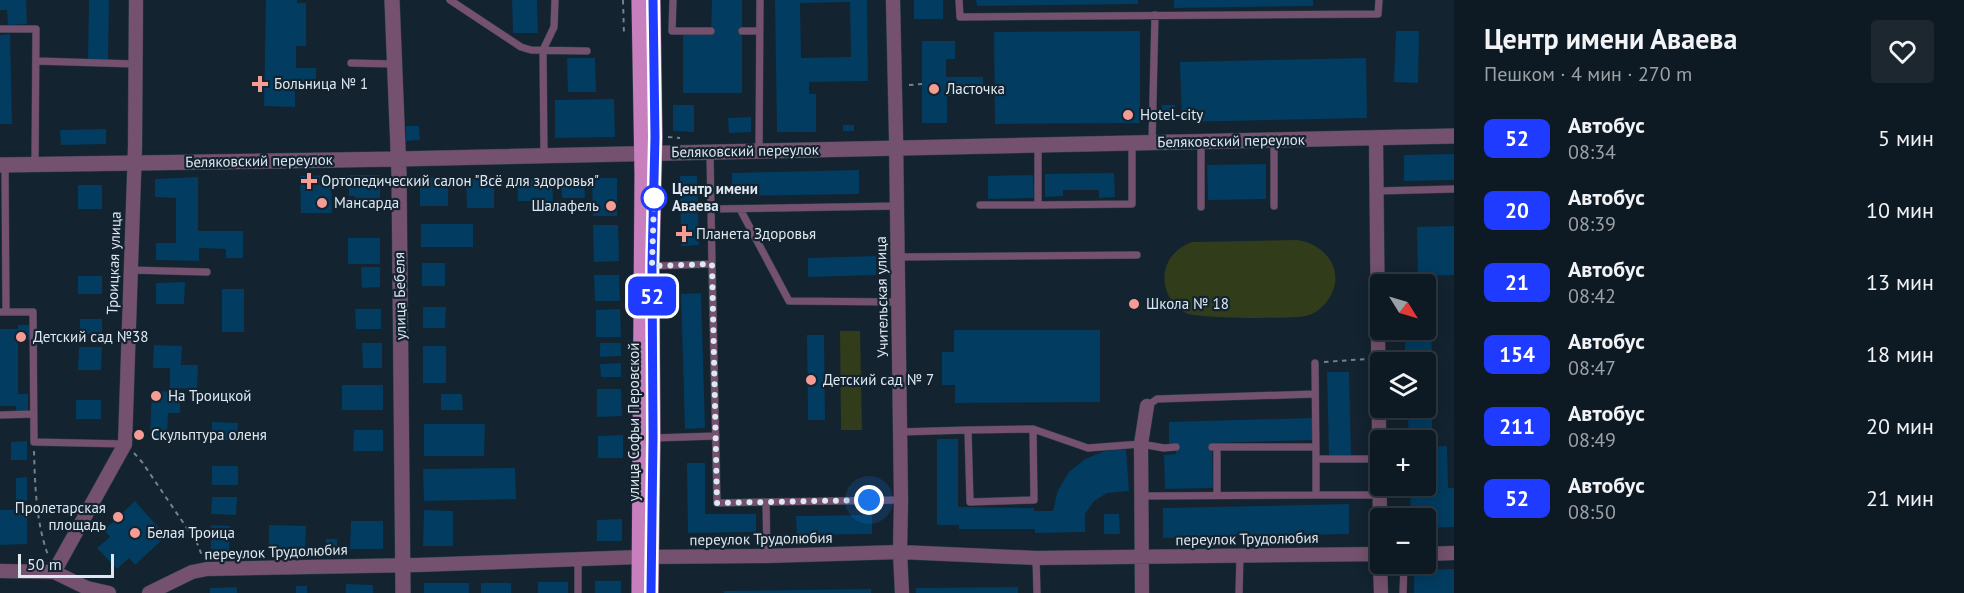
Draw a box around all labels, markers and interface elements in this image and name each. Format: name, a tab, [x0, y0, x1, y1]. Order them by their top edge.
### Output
text: Центр имени Аваева	[1484, 20, 1737, 57]
button: heart	[1871, 20, 1934, 83]
text: Пешком · 4 мин · 270 m	[1484, 61, 1692, 87]
place label: Больница № 1	[274, 74, 368, 93]
marker: Больница № 1	[251, 75, 269, 93]
place label: Ласточка	[945, 79, 1005, 98]
marker: Ласточка	[927, 82, 941, 96]
place label: Hotel-city	[1140, 105, 1203, 124]
marker: Hotel-city	[1121, 108, 1135, 122]
text: Автобус	[1568, 111, 1645, 139]
text: 5 мин	[1878, 124, 1934, 152]
text: 52	[1505, 125, 1529, 152]
street label: Беляковский переулок	[1157, 130, 1306, 151]
text: 08:34	[1568, 139, 1616, 165]
street label: Беляковский переулок	[671, 140, 820, 161]
street label: Беляковский переулок	[185, 150, 334, 171]
place label: Ортопедический салон "Всё для здоровья"	[321, 171, 599, 190]
marker: Ортопедический салон "Всё для здоровья"	[302, 174, 316, 188]
place label: Центр имени Аваева	[672, 179, 758, 215]
text: Автобус	[1568, 183, 1645, 211]
marker: Центр имени Аваева	[641, 185, 667, 211]
place label: Мансарда	[334, 193, 399, 212]
marker: Мансарда	[315, 196, 329, 210]
place label: Шалафель	[531, 196, 599, 215]
text: 10 мин	[1866, 196, 1934, 224]
text: 20	[1505, 197, 1529, 224]
marker: Шалафель	[604, 199, 618, 213]
street label: Троицкая улица	[102, 211, 125, 315]
text: 08:39	[1568, 211, 1616, 237]
place label: Планета Здоровья	[696, 224, 816, 243]
marker: Планета Здоровья	[677, 227, 691, 241]
street label: Учительская улица	[871, 236, 892, 358]
street label: улица Бебеля	[389, 252, 410, 340]
text: Автобус	[1568, 255, 1645, 283]
text: 13 мин	[1866, 268, 1934, 296]
text: 21	[1505, 269, 1529, 296]
north arrow	[1370, 274, 1436, 340]
map controls	[1370, 274, 1436, 574]
line badge: 52	[625, 276, 679, 316]
text: 52	[640, 283, 664, 310]
text: 08:42	[1568, 283, 1616, 309]
place label: Школа № 18	[1146, 294, 1229, 313]
marker: Школа № 18	[1127, 297, 1141, 311]
place label: Детский сад №38	[33, 327, 148, 346]
text: Автобус	[1568, 327, 1645, 355]
marker: Детский сад №38	[14, 330, 28, 344]
text: 18 мин	[1866, 340, 1934, 368]
text: 154	[1499, 341, 1535, 368]
street label: улица Софьи Перовской	[624, 343, 643, 501]
button: layers	[1370, 352, 1436, 418]
text: 08:47	[1568, 355, 1616, 381]
place label: Детский сад № 7	[823, 370, 934, 389]
marker: Детский сад № 7	[804, 373, 818, 387]
place label: На Троицкой	[168, 386, 252, 405]
marker: На Троицкой	[149, 389, 163, 403]
text: Автобус	[1568, 399, 1645, 427]
text: 20 мин	[1866, 412, 1934, 440]
text: 211	[1499, 413, 1535, 440]
place label: Скульптура оленя	[151, 425, 267, 444]
text: 08:49	[1568, 427, 1616, 453]
marker: Скульптура оленя	[132, 428, 146, 442]
button: +	[1370, 430, 1436, 496]
text: Автобус	[1568, 471, 1645, 499]
text: 21 мин	[1866, 484, 1934, 512]
your location	[854, 485, 884, 515]
text: 52	[1505, 485, 1529, 512]
place label: Пролетарская площадь	[15, 498, 106, 534]
text: 08:50	[1568, 499, 1616, 525]
button: −	[1370, 508, 1436, 574]
marker: Пролетарская площадь	[111, 510, 125, 524]
place label: Белая Троица	[147, 523, 235, 542]
marker: Белая Троица	[128, 526, 142, 540]
street label: переулок Трудолюбия	[689, 528, 833, 549]
street label: переулок Трудолюбия	[1175, 528, 1319, 549]
street label: переулок Трудолюбия	[204, 540, 348, 563]
scale bar	[18, 551, 114, 578]
text: 50 m	[27, 554, 62, 574]

